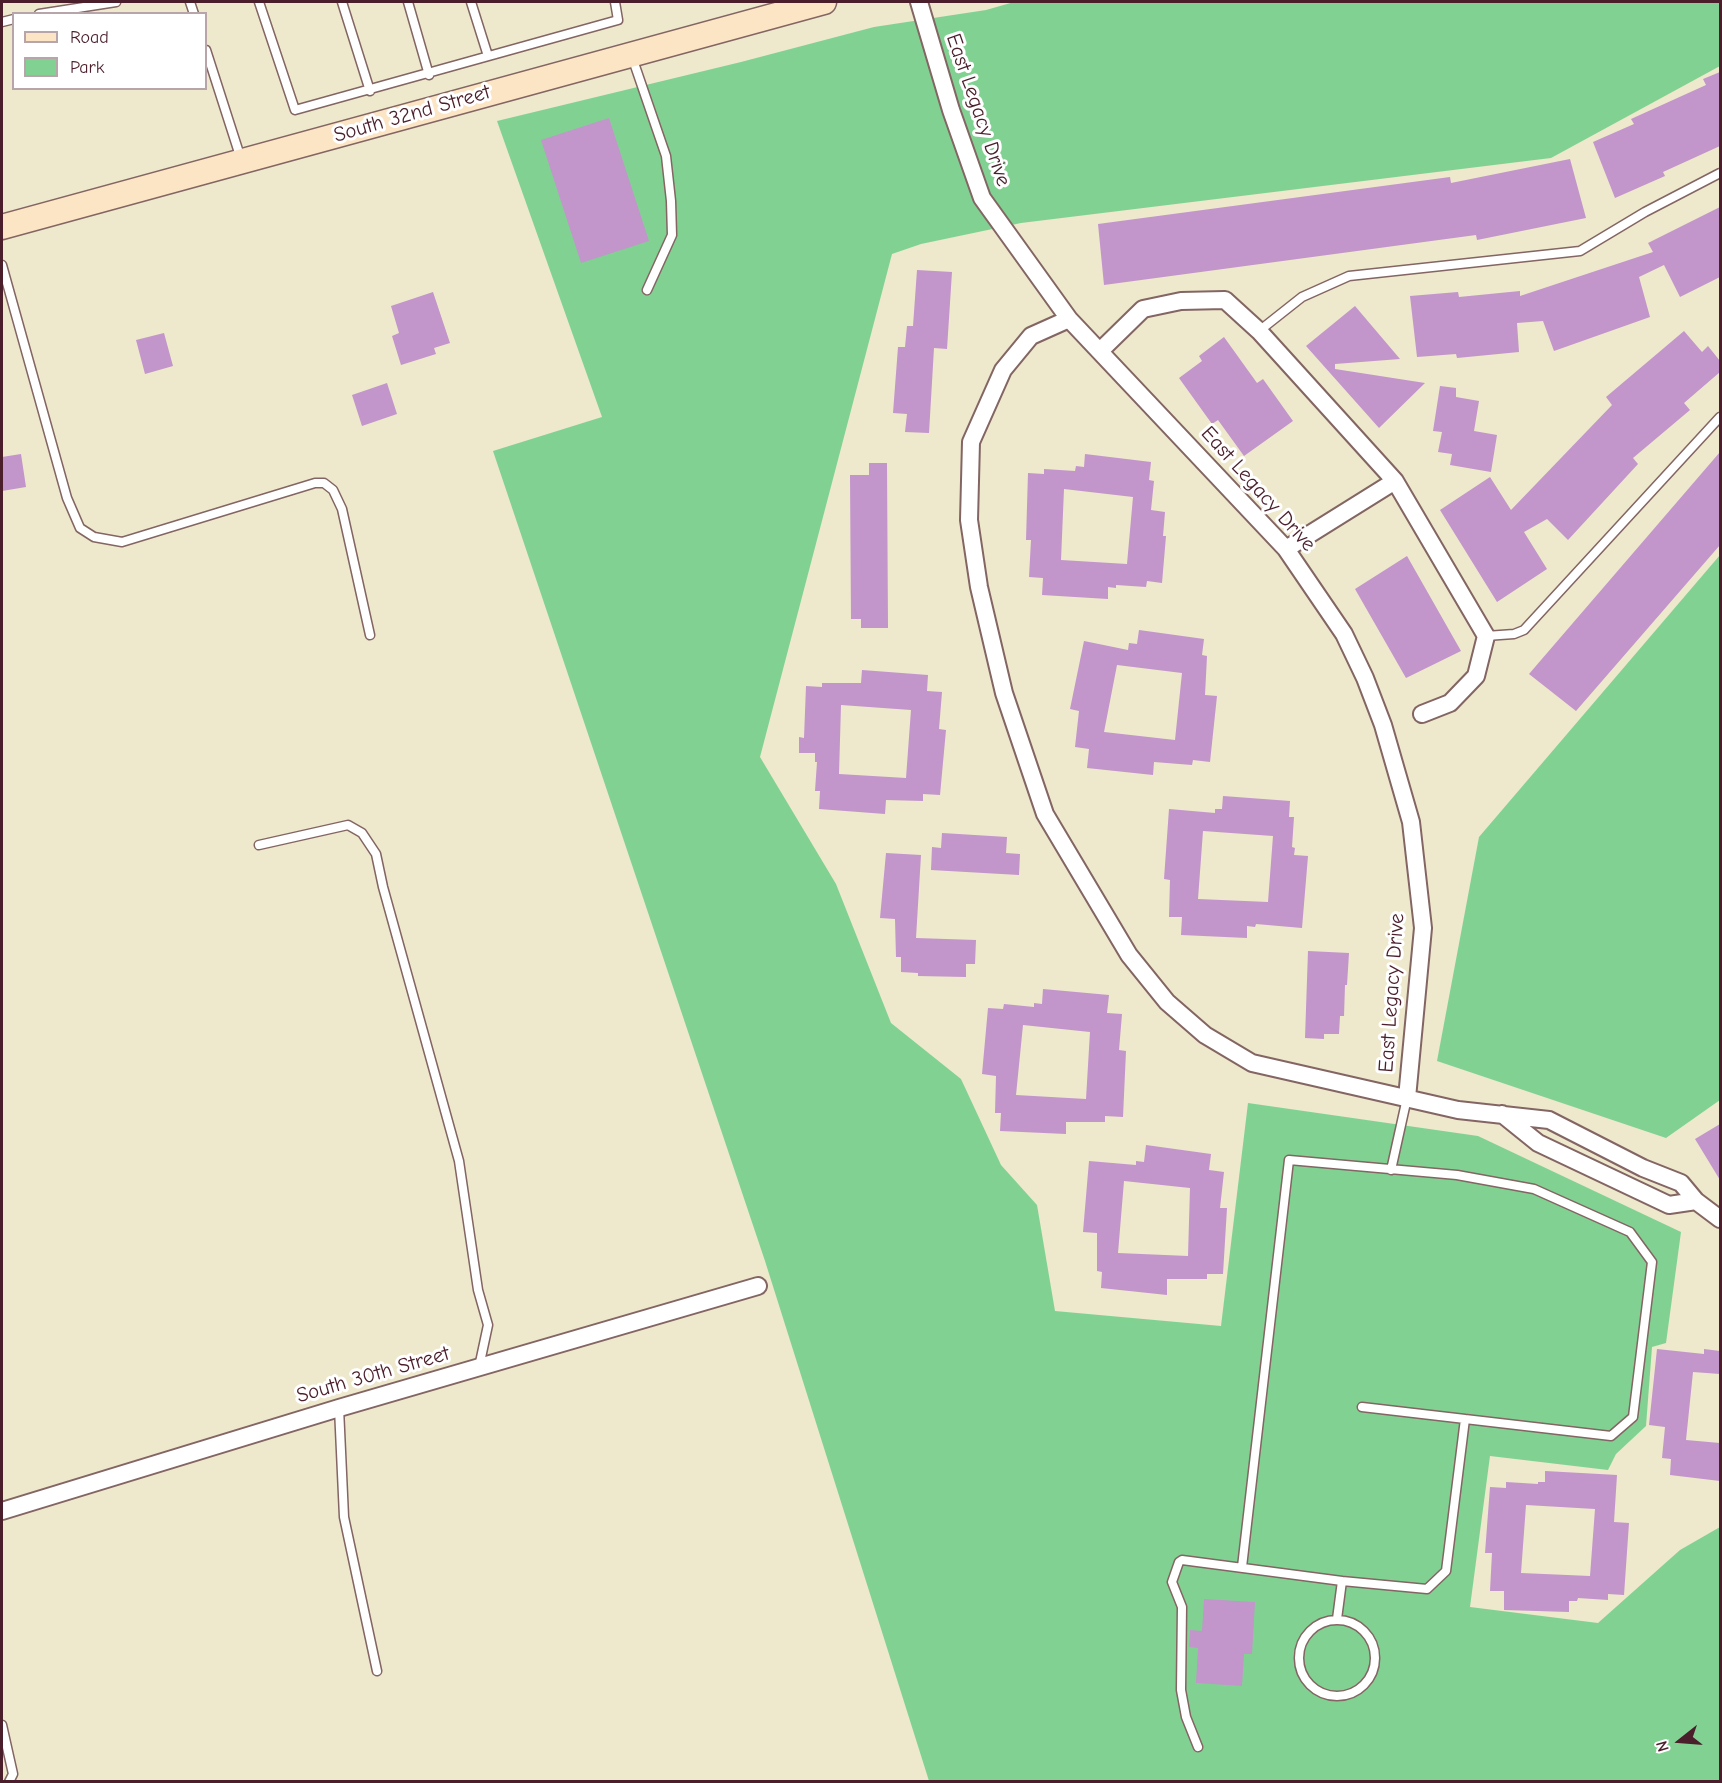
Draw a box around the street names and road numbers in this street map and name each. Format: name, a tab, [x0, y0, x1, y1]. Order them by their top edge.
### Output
street label: East Legacy Drive	[940, 30, 1016, 190]
street label: South 32nd Street	[331, 80, 493, 148]
street label: East Legacy Drive	[1195, 421, 1321, 557]
street label: East Legacy Drive	[1374, 913, 1410, 1073]
street label: South 30th Street	[294, 1341, 452, 1409]

